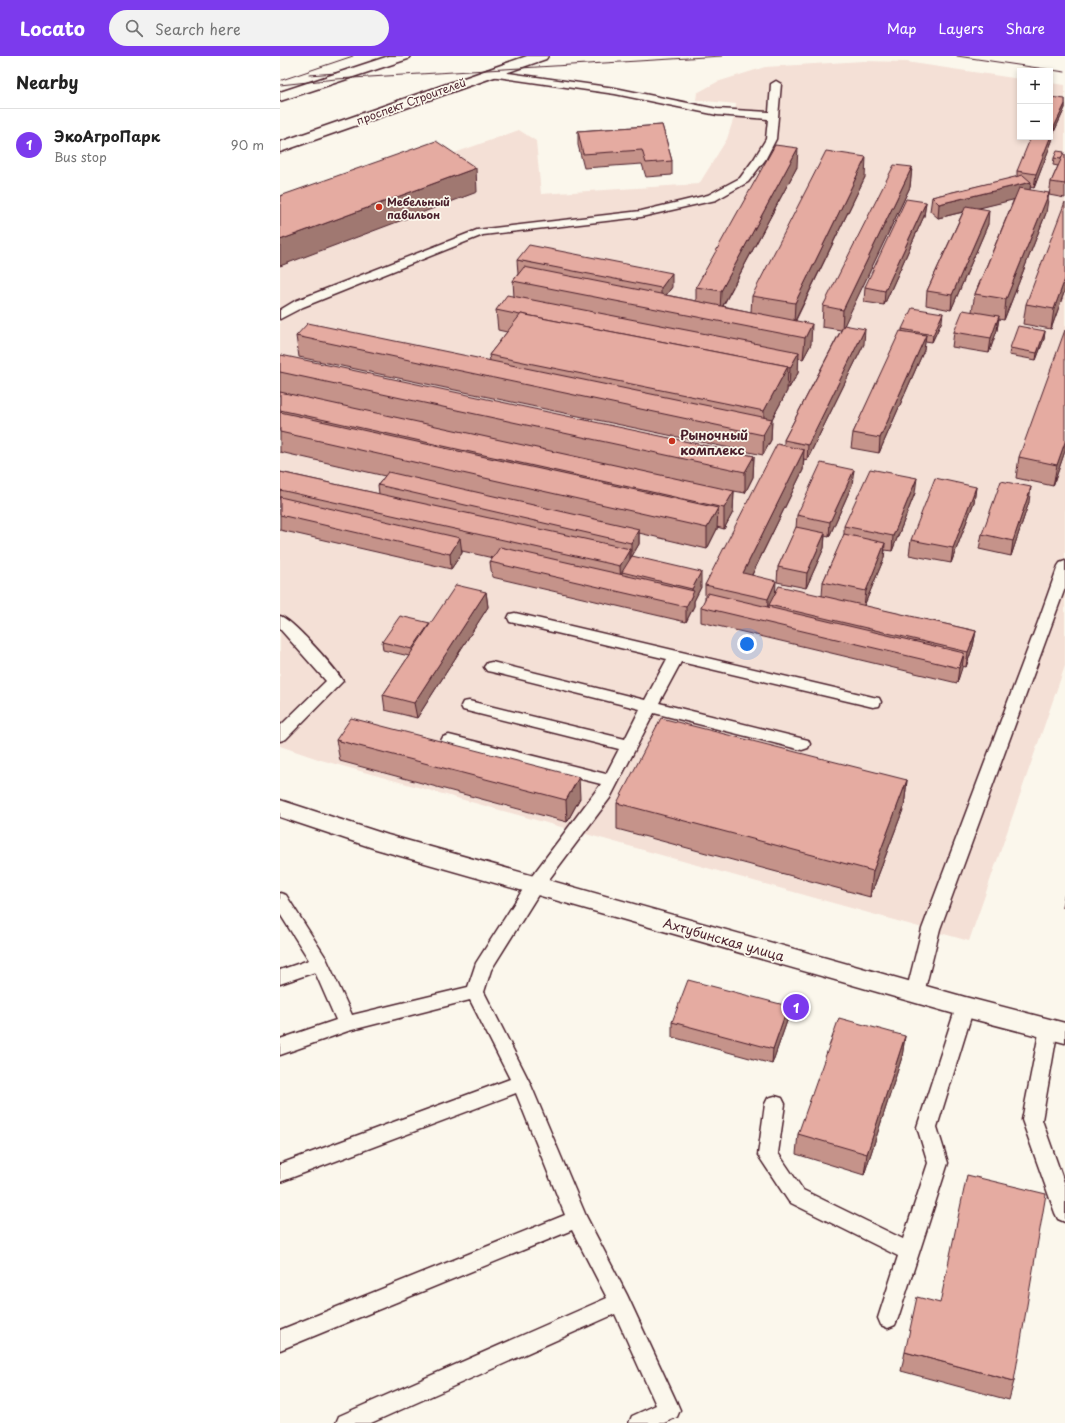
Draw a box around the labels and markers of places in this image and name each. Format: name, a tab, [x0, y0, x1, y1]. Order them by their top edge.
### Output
place label: Мебельный павильон	[387, 193, 450, 223]
marker: Мебельный павильон	[374, 202, 384, 212]
place label: Рыночный комплекс	[680, 425, 748, 459]
marker: Рыночный комплекс	[667, 436, 677, 446]
pin: 1	[783, 992, 809, 1022]

